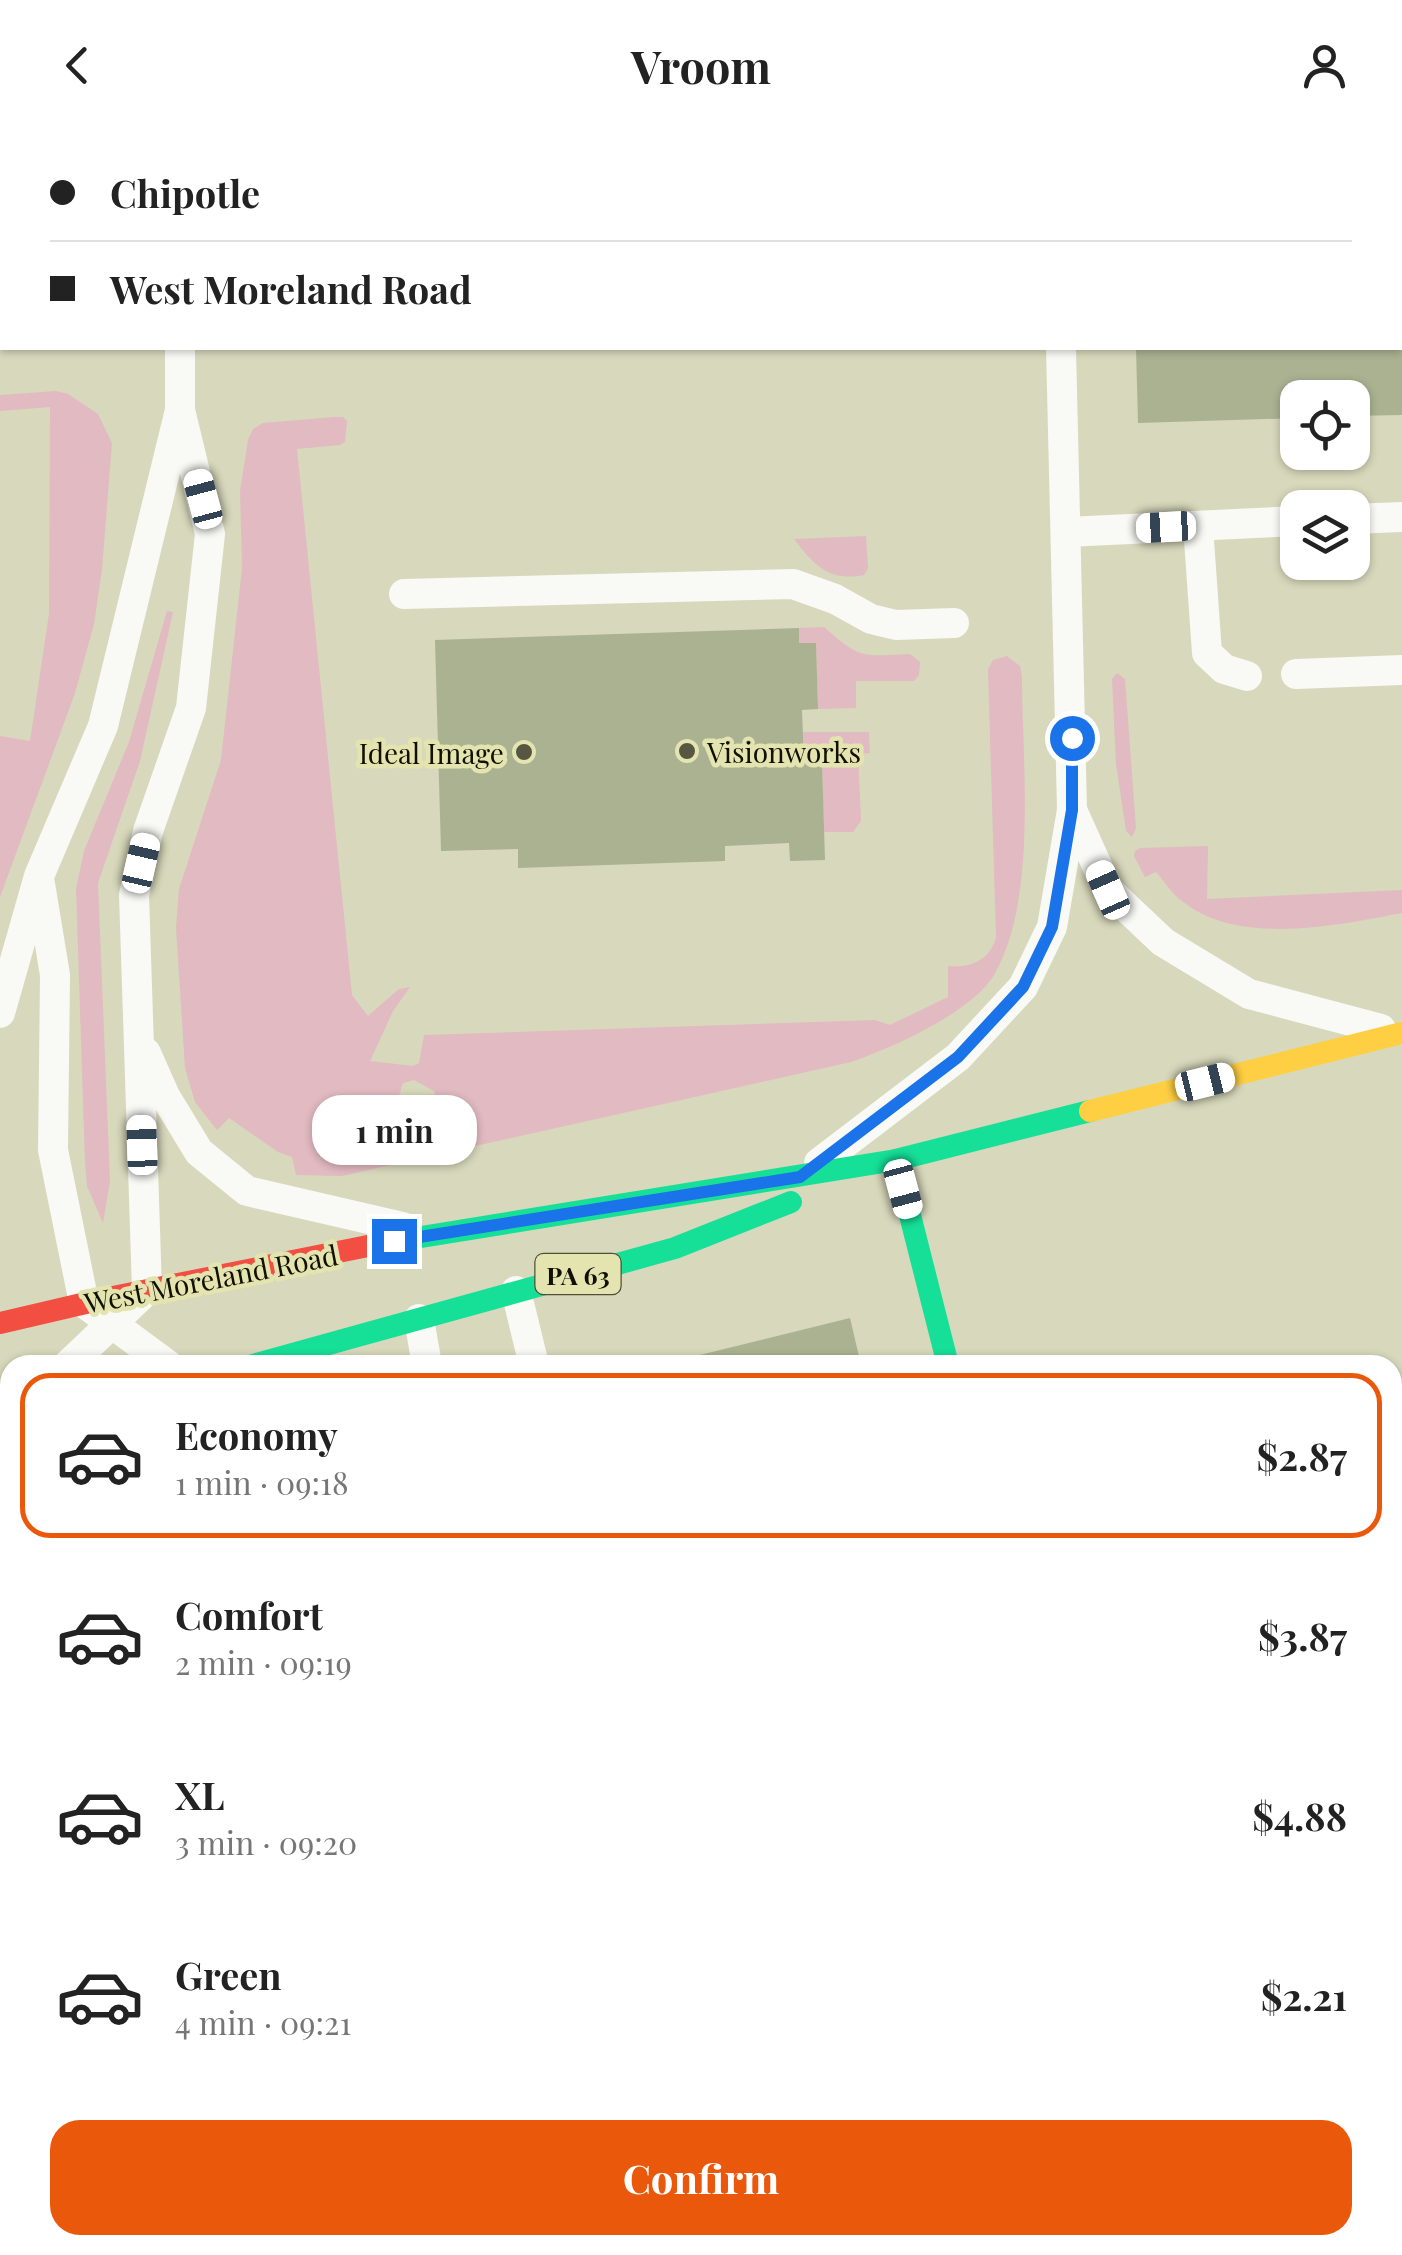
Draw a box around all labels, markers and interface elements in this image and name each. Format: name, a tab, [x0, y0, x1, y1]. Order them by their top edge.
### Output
text: Vroom	[631, 35, 771, 95]
icon: back	[50, 38, 105, 93]
icon: person	[1297, 38, 1352, 93]
text: Chipotle	[110, 167, 260, 218]
text: West Moreland Road	[110, 263, 472, 314]
map controls	[1280, 380, 1370, 580]
button: locate	[1280, 380, 1370, 470]
car	[181, 466, 225, 532]
button: layers	[1280, 490, 1370, 580]
car	[1135, 510, 1197, 544]
route start	[1050, 716, 1095, 761]
place label: Visionworks	[706, 733, 861, 770]
place label: Ideal Image	[359, 734, 504, 771]
marker: Visionworks	[676, 740, 698, 762]
marker: Ideal Image	[513, 741, 535, 763]
car	[120, 830, 162, 896]
car	[1082, 856, 1134, 924]
car	[1172, 1060, 1238, 1104]
callout: 1 min	[312, 1096, 476, 1166]
text: 1 min	[355, 1108, 434, 1151]
car	[126, 1114, 158, 1176]
car	[881, 1156, 925, 1222]
route end	[372, 1219, 417, 1264]
street label: West Moreland Road	[80, 1235, 341, 1321]
road number: PA 63	[536, 1254, 620, 1294]
text: Economy	[175, 1409, 338, 1460]
icon: car	[55, 1411, 145, 1501]
text: $2.87	[1256, 1430, 1347, 1481]
text: 1 min · 09:18	[175, 1460, 349, 1503]
text: Comfort	[175, 1589, 323, 1640]
icon: car	[55, 1591, 145, 1681]
text: $3.87	[1258, 1610, 1347, 1661]
text: 2 min · 09:19	[175, 1640, 352, 1683]
text: XL	[175, 1769, 224, 1820]
icon: car	[55, 1771, 145, 1861]
text: $4.88	[1252, 1790, 1347, 1841]
text: 3 min · 09:20	[175, 1820, 357, 1863]
text: Green	[175, 1949, 282, 2000]
icon: car	[55, 1951, 145, 2041]
text: $2.21	[1261, 1970, 1347, 2021]
text: 4 min · 09:21	[175, 2000, 351, 2043]
button: Confirm	[50, 2120, 1352, 2235]

